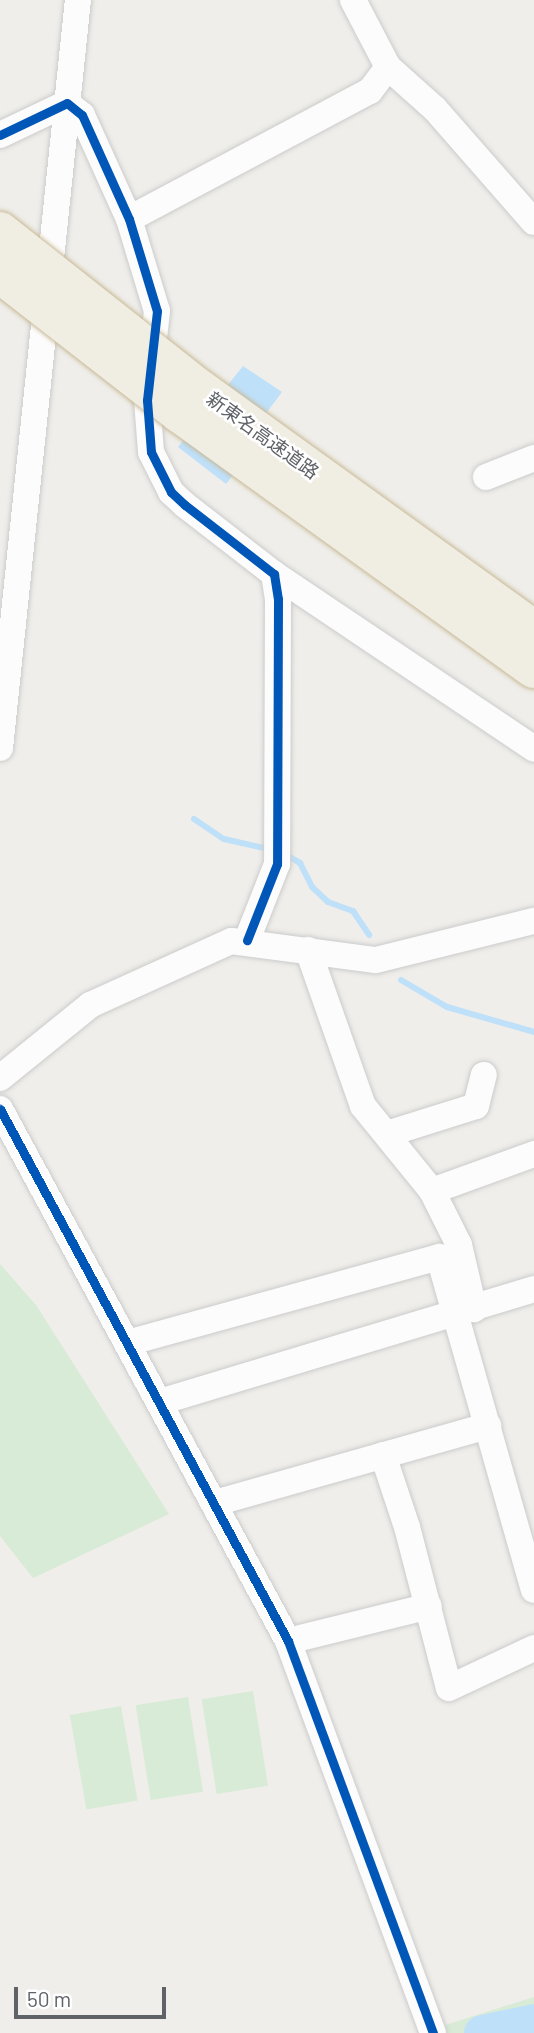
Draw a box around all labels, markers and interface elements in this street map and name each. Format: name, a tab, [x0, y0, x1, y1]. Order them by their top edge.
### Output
street label: 新東名高速道路	[202, 387, 324, 483]
scale bar	[18, 1974, 170, 2018]
text: 50 m	[27, 1986, 71, 2011]

